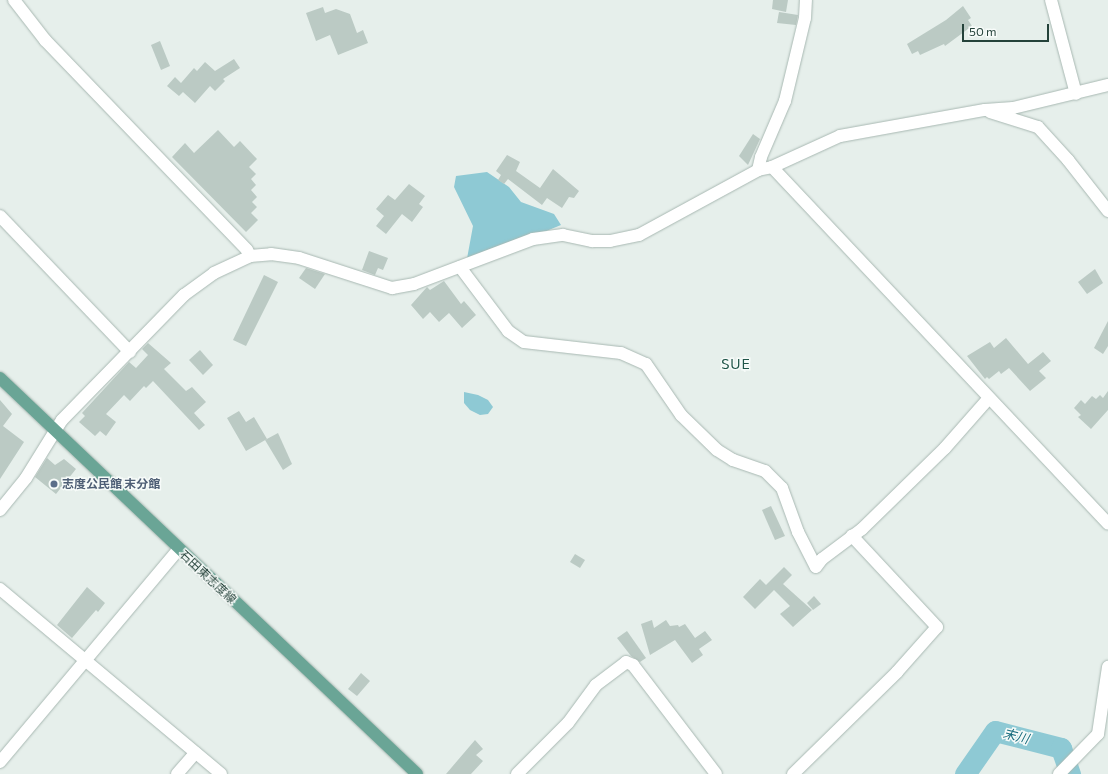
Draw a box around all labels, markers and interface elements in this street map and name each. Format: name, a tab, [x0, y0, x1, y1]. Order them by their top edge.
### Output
scale bar	[964, 16, 1051, 42]
text: 50 m	[969, 24, 997, 38]
district label: SUE	[721, 356, 751, 372]
place label: 志度公民館 末分館	[62, 477, 160, 491]
marker: 志度公民館 末分館	[49, 479, 59, 489]
street label: 石田東志度線	[177, 547, 239, 607]
water label: 末川	[1001, 725, 1031, 747]

